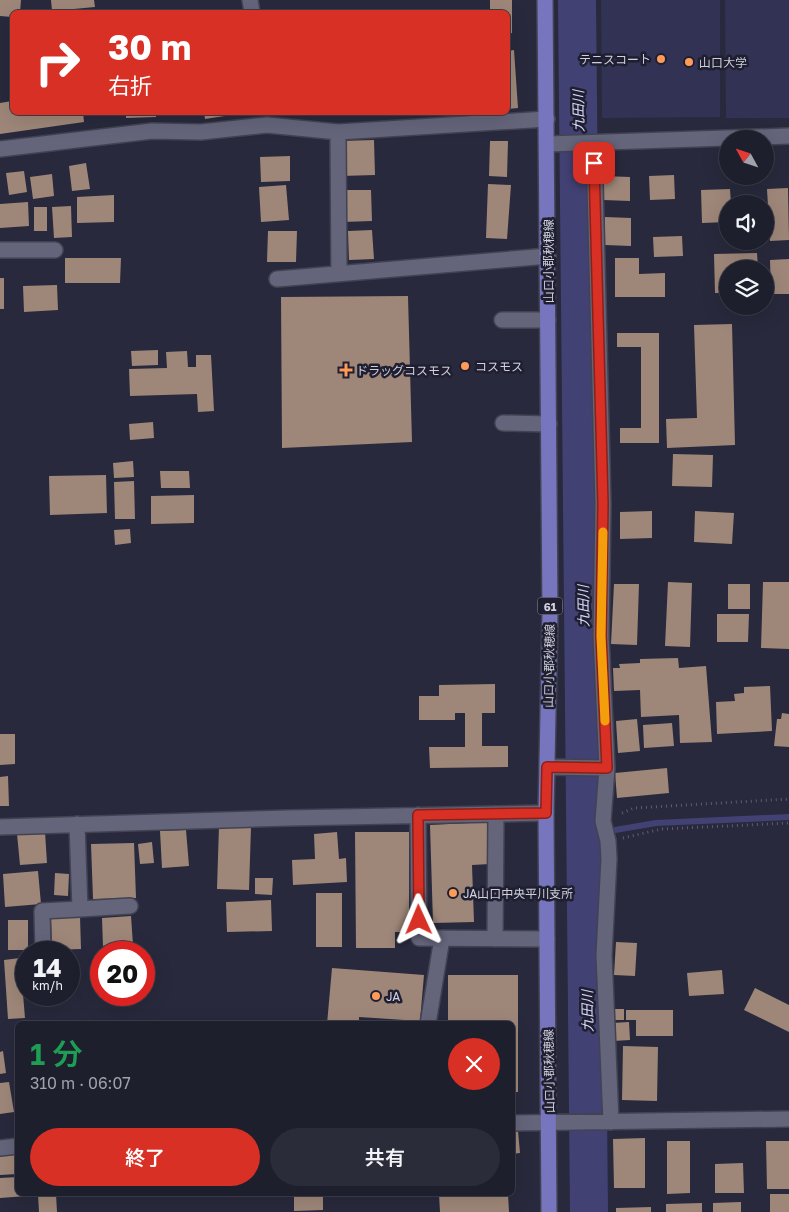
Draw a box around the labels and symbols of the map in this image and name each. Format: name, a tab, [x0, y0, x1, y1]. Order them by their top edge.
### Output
place label: テニスコート	[579, 52, 651, 67]
marker: テニスコート	[655, 53, 667, 65]
place label: 山口大学	[699, 55, 747, 70]
marker: 山口大学	[683, 56, 695, 68]
water label: 九田川	[569, 88, 587, 132]
north arrow	[719, 130, 774, 185]
pin	[573, 142, 615, 184]
street label: 山口小郡秋穂線	[541, 219, 556, 303]
place label: コスモス	[475, 359, 523, 374]
marker: コスモス	[459, 360, 471, 372]
place label: ドラッグコスモス	[356, 363, 452, 378]
marker: ドラッグコスモス	[340, 364, 352, 376]
water label: 九田川	[574, 583, 592, 627]
road number: 61	[538, 598, 562, 614]
street label: 山口小郡秋穂線	[541, 624, 557, 708]
place label: JA山口中央平川支所	[463, 886, 573, 901]
marker: JA山口中央平川支所	[447, 887, 459, 899]
position arrow	[392, 893, 444, 945]
speed limit sign: 20	[90, 941, 155, 1006]
water label: 九田川	[578, 988, 596, 1032]
place label: JA	[386, 989, 400, 1004]
marker: JA	[370, 990, 382, 1002]
street label: 山口小郡秋穂線	[541, 1029, 557, 1113]

